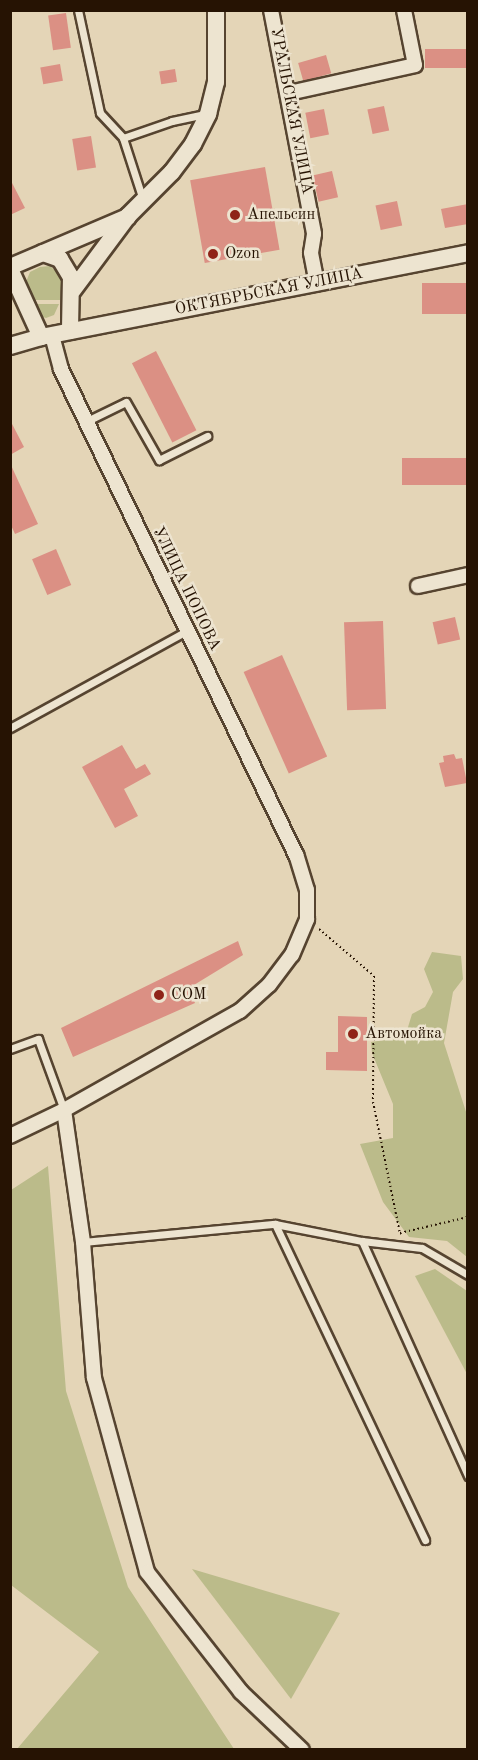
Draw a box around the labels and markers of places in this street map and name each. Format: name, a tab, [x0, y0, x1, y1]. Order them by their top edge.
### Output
place label: Апельсин	[247, 205, 315, 225]
marker: Апельсин	[228, 208, 242, 222]
place label: Ozon	[225, 244, 260, 264]
marker: Ozon	[206, 247, 220, 261]
place label: СОМ	[171, 985, 206, 1005]
marker: СОМ	[152, 988, 166, 1002]
place label: Автомойка	[365, 1024, 442, 1044]
marker: Автомойка	[346, 1027, 360, 1041]

